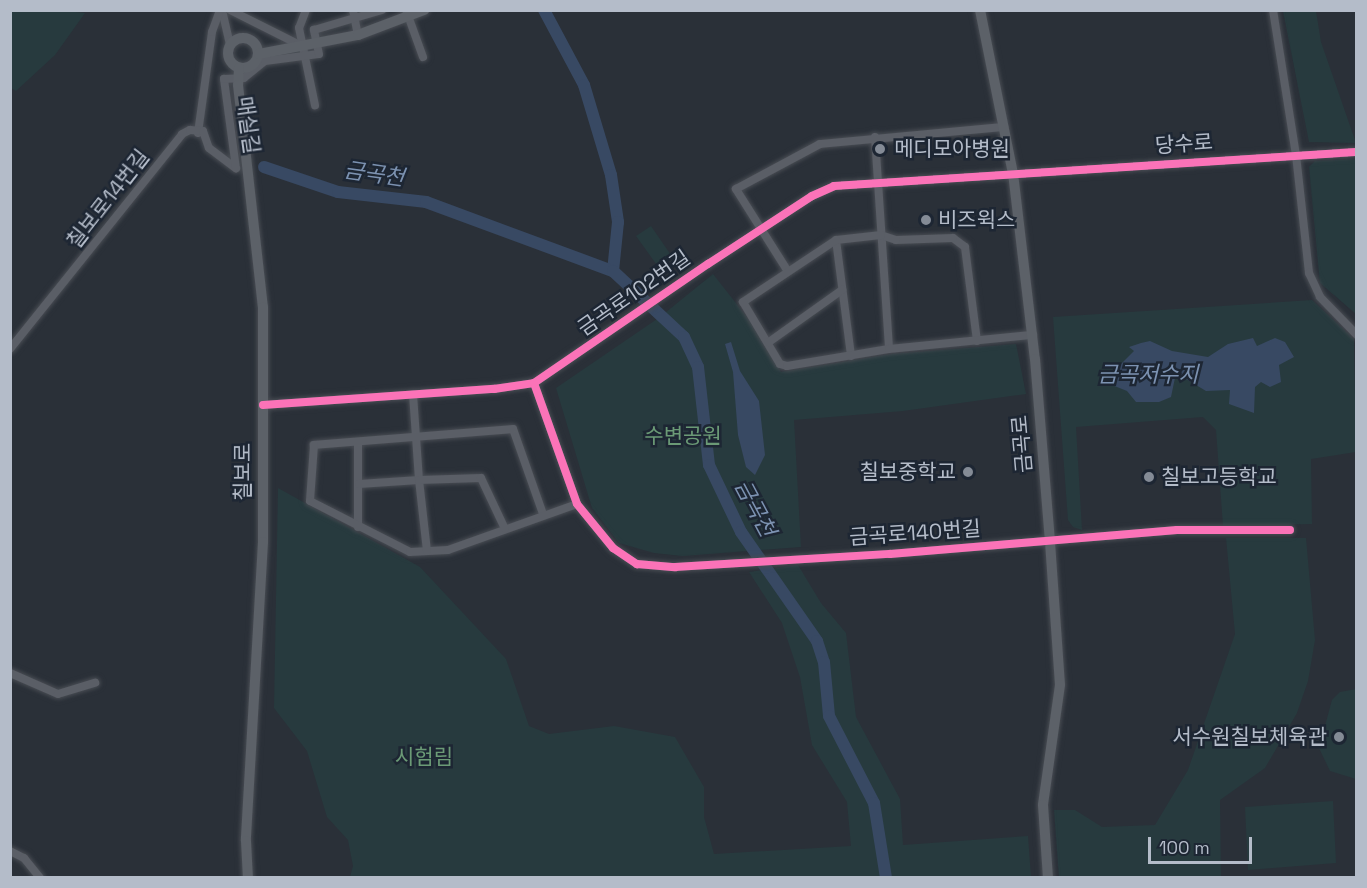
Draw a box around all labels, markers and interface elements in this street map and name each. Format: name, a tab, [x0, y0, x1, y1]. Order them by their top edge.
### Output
street label: 매실길	[231, 95, 265, 155]
street label: 당수로	[1154, 129, 1214, 159]
place label: 메디모아병원	[894, 136, 1010, 162]
marker: 메디모아병원	[871, 140, 889, 158]
street label: 칠보로14번길	[62, 145, 154, 253]
water label: 금곡천	[342, 157, 406, 191]
place label: 비즈윅스	[938, 207, 1015, 233]
marker: 비즈윅스	[919, 213, 933, 227]
street label: 금곡로102번길	[573, 245, 695, 341]
water label: 금곡저수지	[1097, 362, 1199, 388]
street label: 금곡로	[1007, 414, 1037, 474]
park label: 수변공원	[644, 423, 722, 449]
street label: 칠보로	[230, 443, 256, 501]
place label: 칠보중학교	[859, 459, 956, 485]
place label: 칠보고등학교	[1161, 464, 1277, 490]
marker: 칠보중학교	[961, 465, 975, 479]
marker: 칠보고등학교	[1142, 470, 1156, 484]
water label: 금곡천	[729, 475, 781, 541]
street label: 금곡로140번길	[848, 516, 982, 550]
place label: 서수원칠보체육관	[1172, 724, 1327, 750]
marker: 서수원칠보체육관	[1332, 730, 1346, 744]
park label: 시험림	[395, 744, 453, 770]
scale bar	[1151, 825, 1254, 863]
text: 100 m	[1159, 836, 1210, 859]

